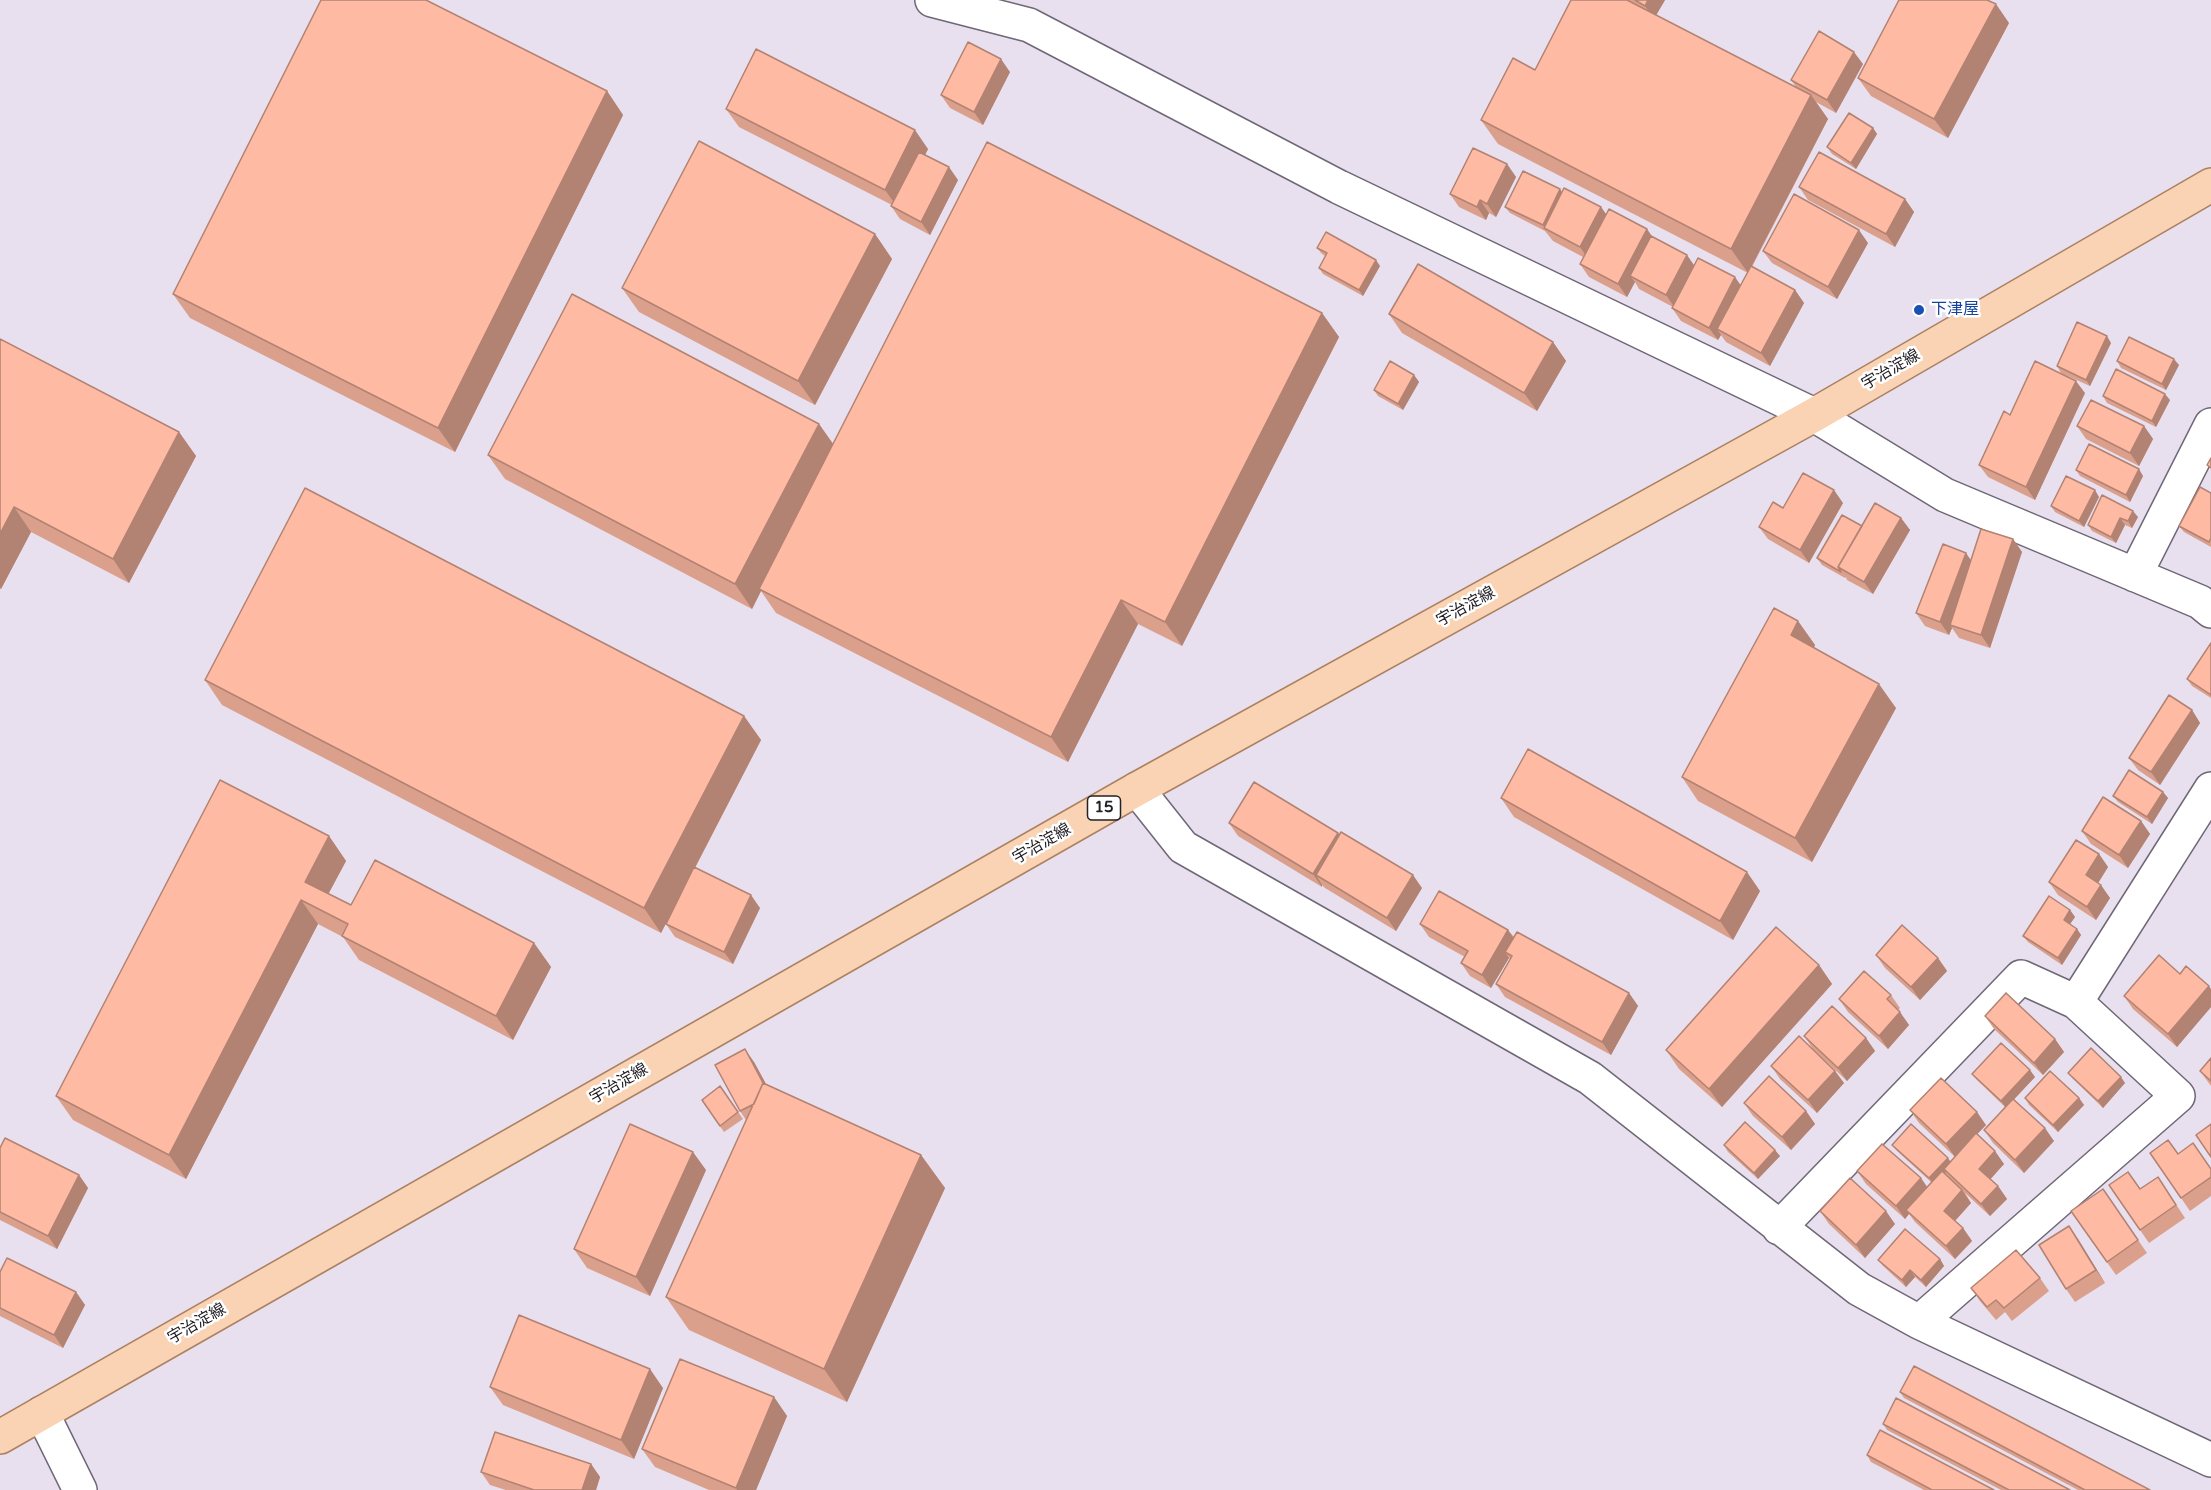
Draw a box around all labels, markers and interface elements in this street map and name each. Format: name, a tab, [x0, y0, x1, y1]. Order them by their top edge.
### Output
place label: 下津屋	[1931, 300, 1979, 320]
marker: 下津屋	[1912, 303, 1926, 317]
street label: 宇治淀線	[1858, 346, 1924, 394]
street label: 宇治淀線	[1433, 583, 1499, 631]
road number: 15	[1088, 796, 1120, 820]
street label: 宇治淀線	[1009, 820, 1075, 868]
street label: 宇治淀線	[586, 1060, 652, 1108]
street label: 宇治淀線	[164, 1300, 230, 1348]

